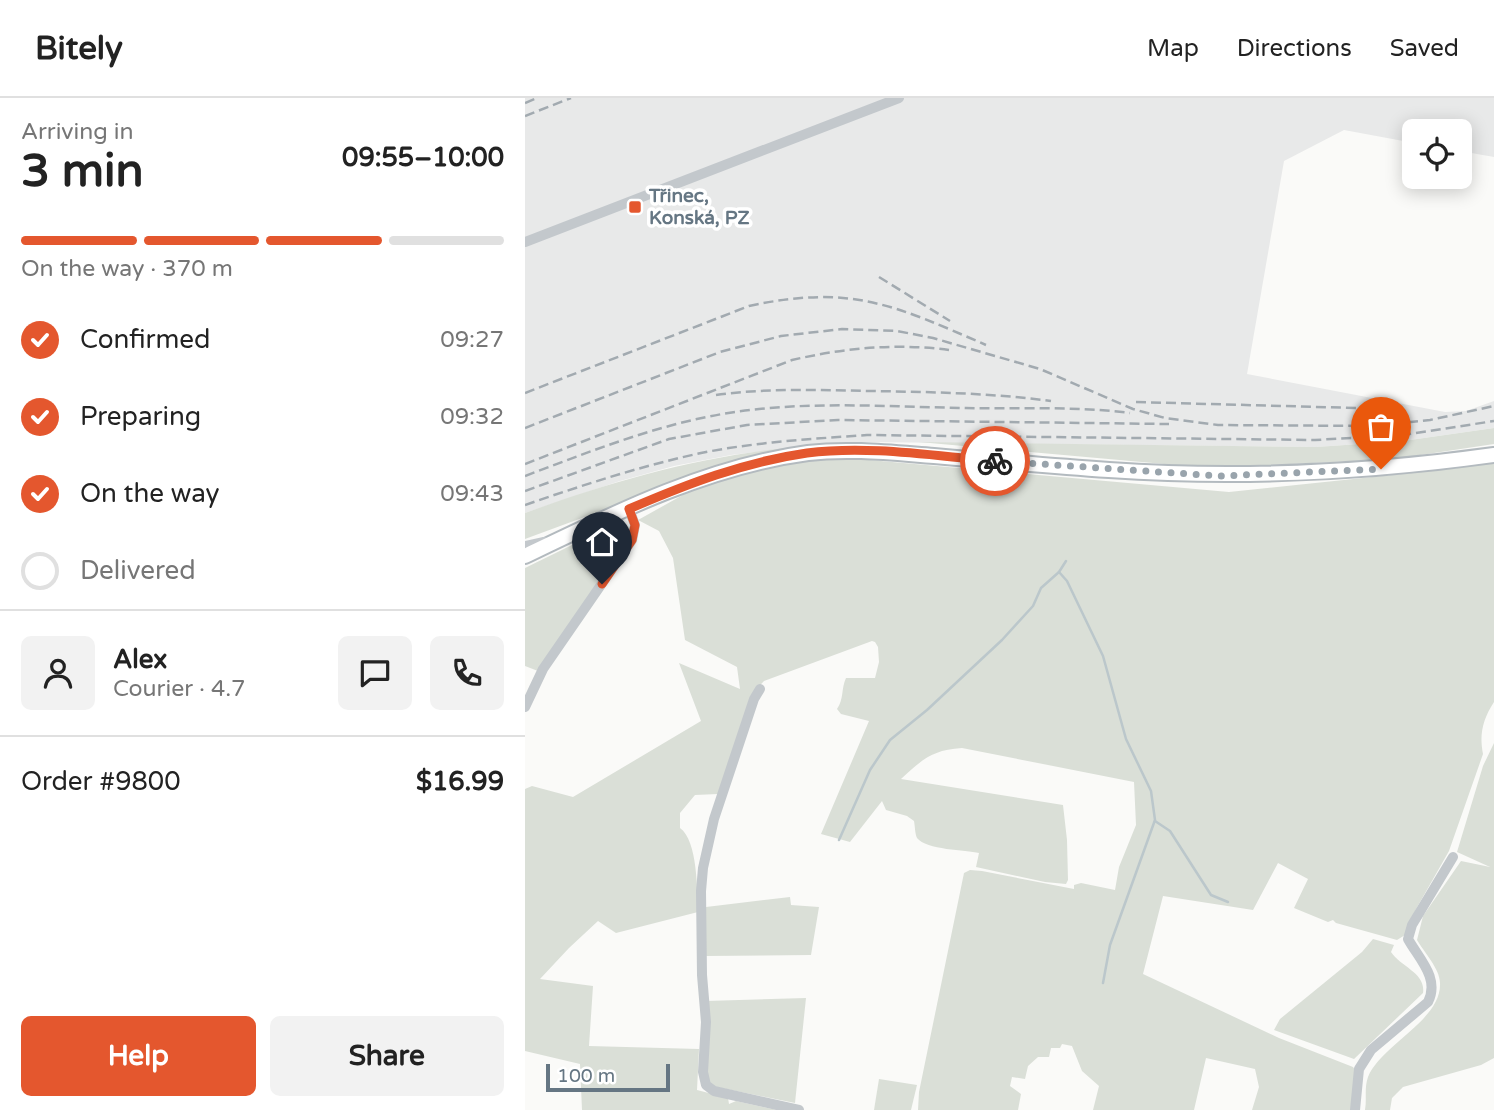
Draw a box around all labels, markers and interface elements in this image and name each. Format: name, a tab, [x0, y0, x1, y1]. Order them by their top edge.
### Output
text: Bitely	[35, 29, 123, 68]
text: Map	[1147, 34, 1199, 63]
text: Directions	[1237, 34, 1352, 63]
text: Saved	[1390, 34, 1459, 63]
text: Arriving in	[21, 118, 134, 146]
map controls	[1402, 119, 1472, 189]
button: locate	[1402, 119, 1472, 189]
text: 09:55–10:00	[342, 142, 504, 173]
text: 3 min	[21, 144, 144, 199]
place label: Třinec, Konská, PZ	[648, 185, 750, 229]
marker: Třinec, Konská, PZ	[627, 199, 643, 215]
text: On the way · 370 m	[21, 255, 233, 283]
icon: check	[21, 321, 59, 359]
text: Confirmed	[80, 324, 210, 355]
text: 09:27	[440, 326, 504, 354]
pin	[1351, 397, 1411, 469]
icon: check	[21, 398, 59, 436]
text: Preparing	[80, 401, 201, 432]
text: 09:32	[440, 403, 504, 431]
icon: bag	[1362, 408, 1400, 446]
courier	[960, 426, 1030, 496]
icon: bike	[976, 442, 1014, 480]
icon: check	[21, 475, 59, 513]
text: On the way	[80, 478, 220, 509]
text: 09:43	[440, 480, 504, 508]
pin	[572, 512, 632, 584]
icon: home	[583, 523, 621, 561]
text: Delivered	[80, 555, 196, 586]
button: person	[21, 636, 95, 710]
button: chat	[338, 636, 412, 710]
button: phone	[430, 636, 504, 710]
text: Alex	[113, 644, 167, 675]
text: Courier · 4.7	[113, 675, 246, 703]
text: Order #9800	[21, 766, 181, 797]
text: $16.99	[416, 766, 504, 797]
button: Help	[21, 1016, 256, 1096]
button: Share	[270, 1016, 504, 1096]
scale bar	[546, 1061, 670, 1093]
text: 100 m	[557, 1065, 615, 1087]

